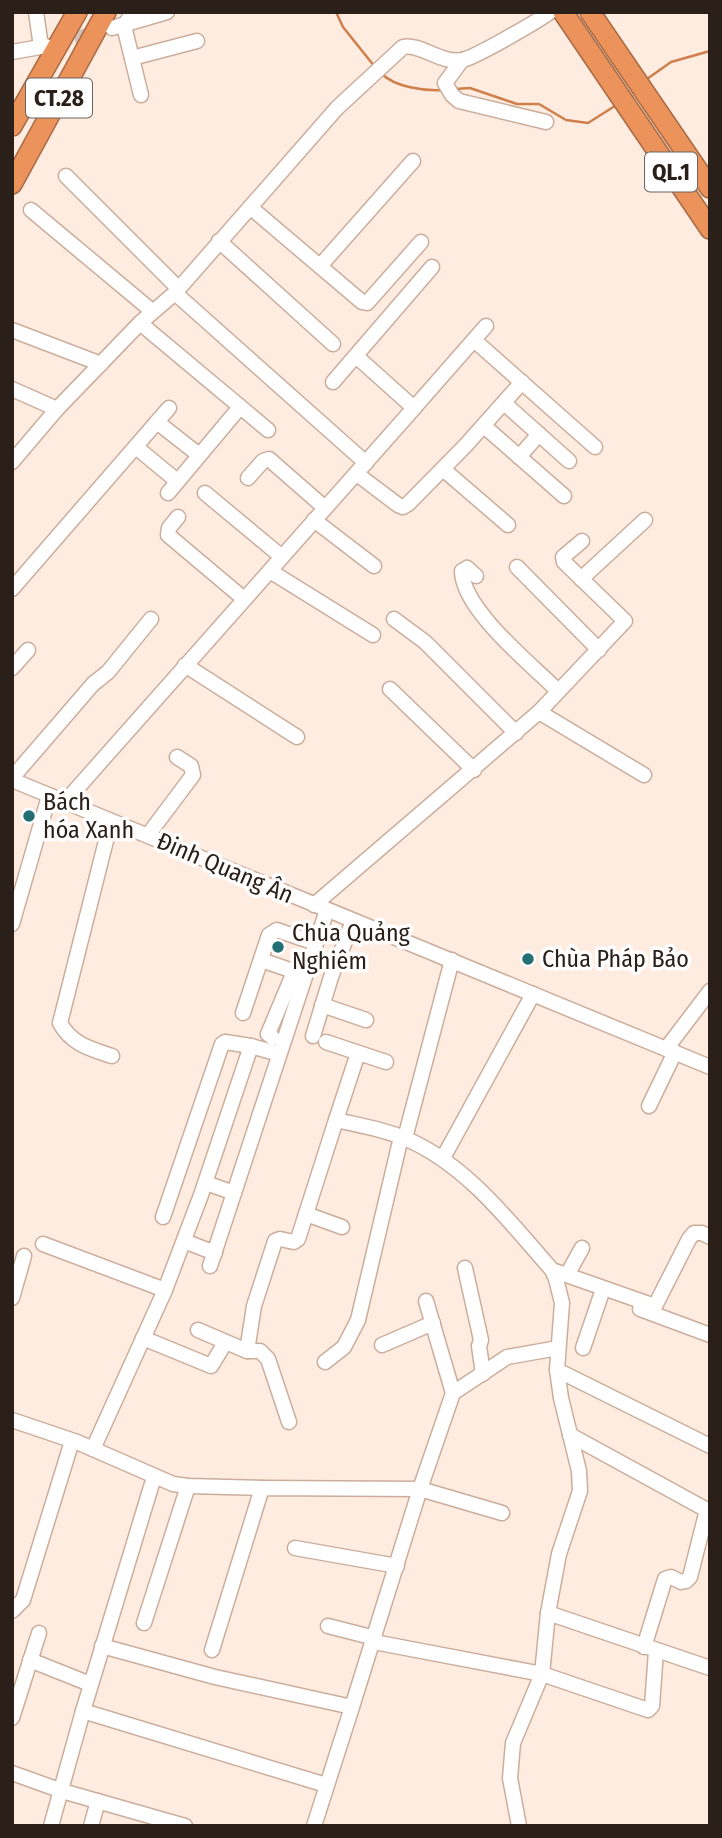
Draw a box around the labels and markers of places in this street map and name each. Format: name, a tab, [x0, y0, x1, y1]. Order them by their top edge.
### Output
place label: Bách hóa Xanh	[43, 788, 134, 844]
marker: Bách hóa Xanh	[21, 808, 37, 824]
place label: Chùa Quảng Nghiêm	[292, 919, 411, 975]
marker: Chùa Quảng Nghiêm	[270, 939, 286, 955]
place label: Chùa Pháp Bảo	[542, 945, 689, 973]
marker: Chùa Pháp Bảo	[520, 951, 536, 967]

